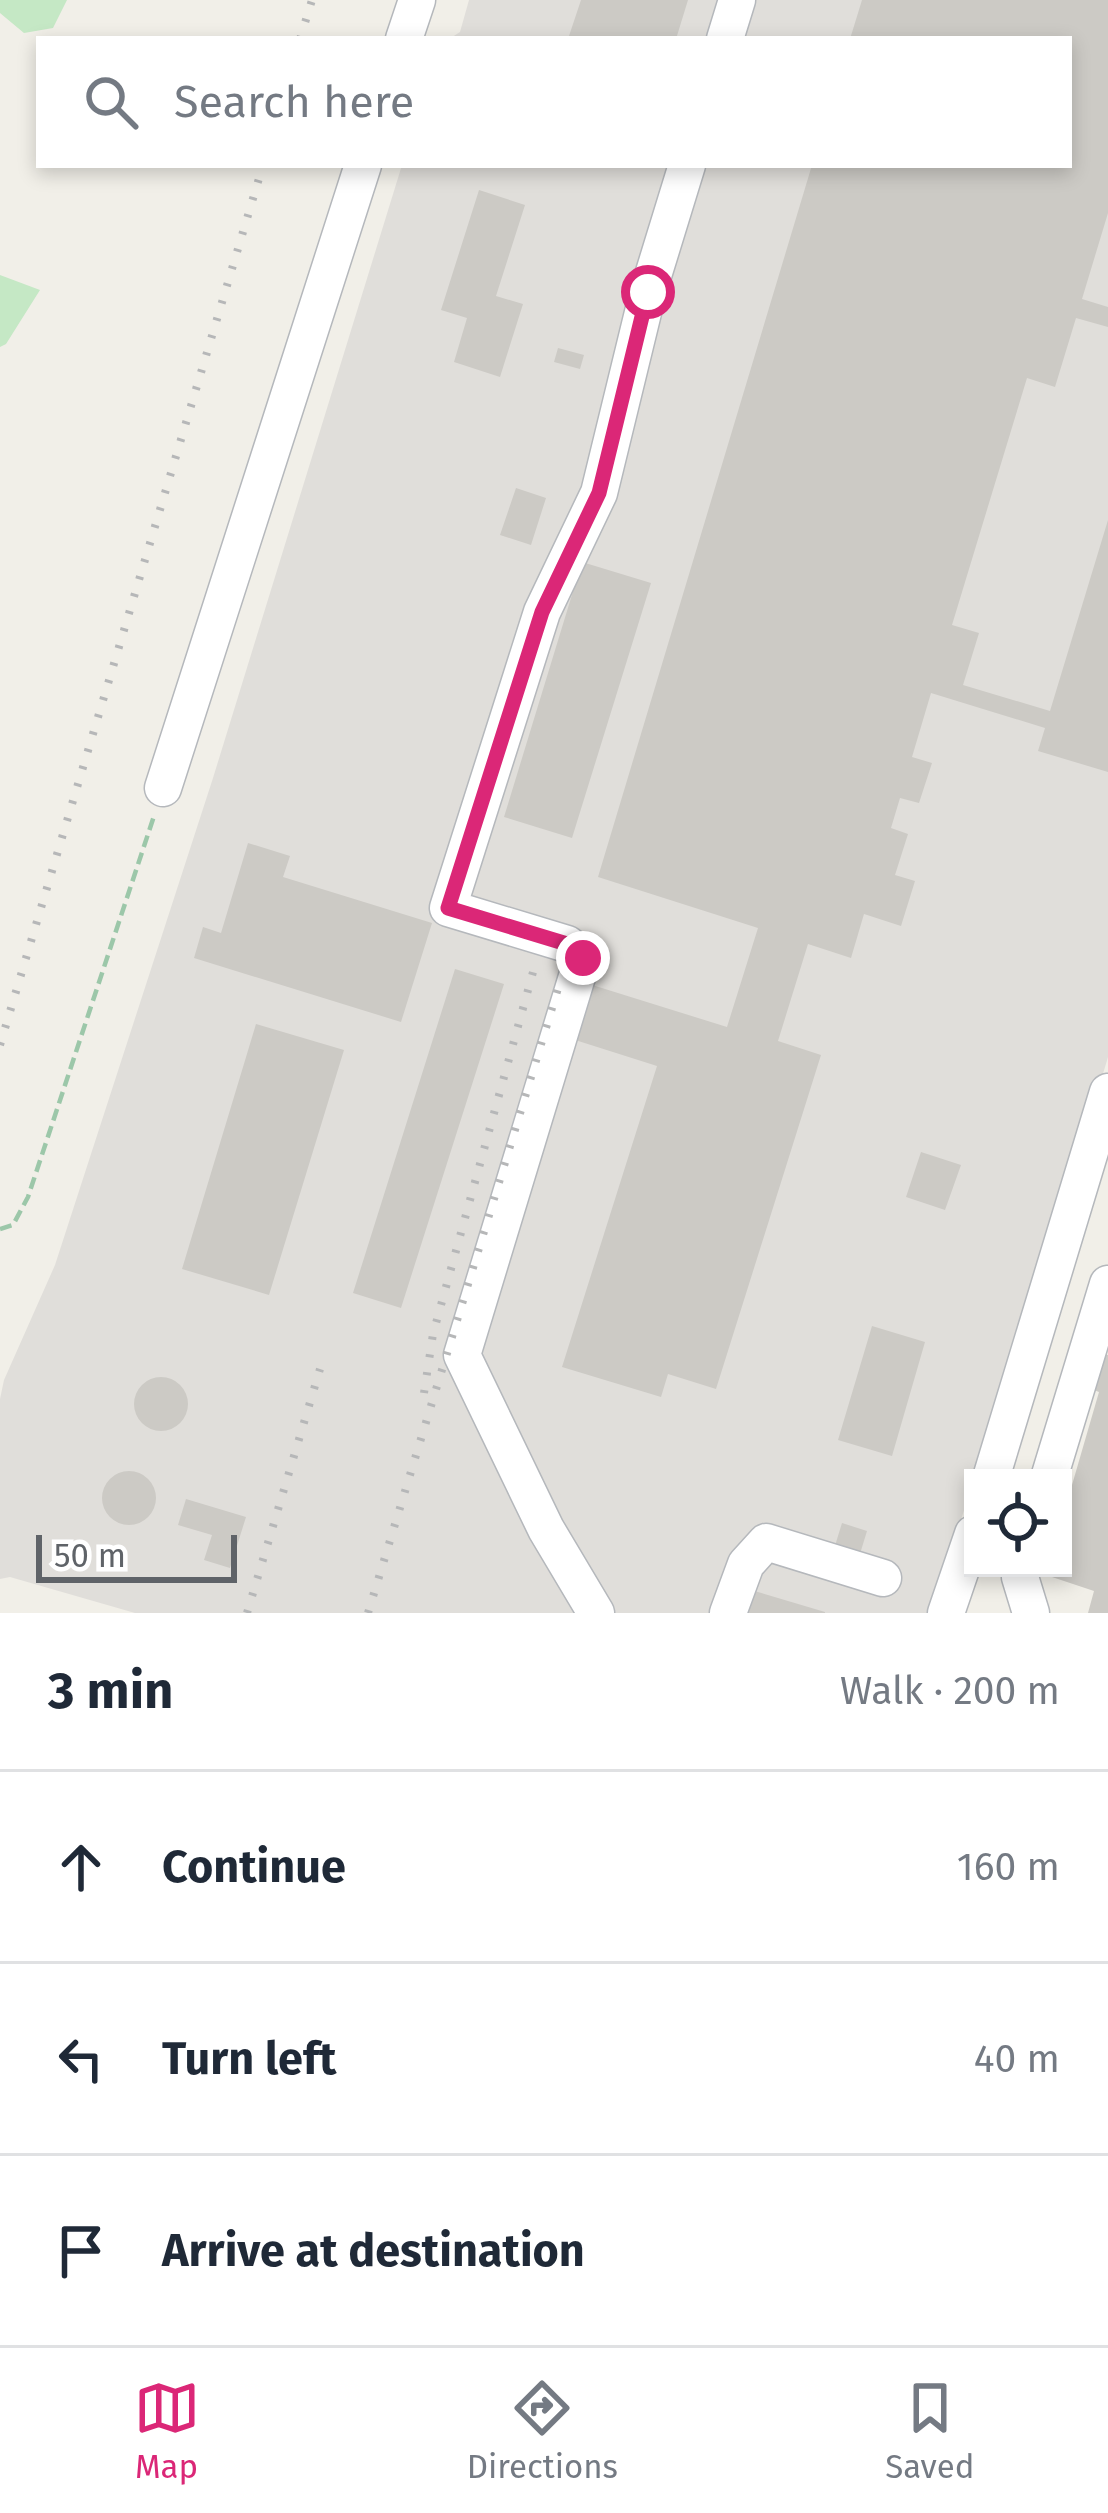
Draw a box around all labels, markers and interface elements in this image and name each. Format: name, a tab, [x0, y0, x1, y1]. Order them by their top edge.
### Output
search box	[36, 36, 1072, 168]
icon: search	[78, 69, 144, 135]
text: Search here	[174, 75, 414, 129]
route start	[621, 265, 675, 319]
route end	[556, 931, 610, 985]
map controls	[964, 1469, 1072, 1577]
button: locate	[964, 1469, 1072, 1577]
scale bar	[36, 1529, 237, 1582]
text: 50 m	[54, 1536, 126, 1576]
text: 3 min	[48, 1660, 174, 1722]
text: Walk · 200 m	[840, 1668, 1060, 1714]
icon: ahead	[48, 1834, 114, 1900]
text: Continue	[162, 1840, 346, 1894]
text: 160 m	[957, 1844, 1060, 1890]
icon: left	[48, 2026, 114, 2092]
text: Turn left	[162, 2032, 336, 2086]
text: 40 m	[974, 2036, 1060, 2082]
icon: arrive	[48, 2218, 114, 2284]
text: Arrive at destination	[162, 2224, 585, 2278]
tab: Map	[134, 2375, 200, 2487]
tab: Directions	[467, 2375, 618, 2487]
tab: Saved	[885, 2375, 974, 2487]

